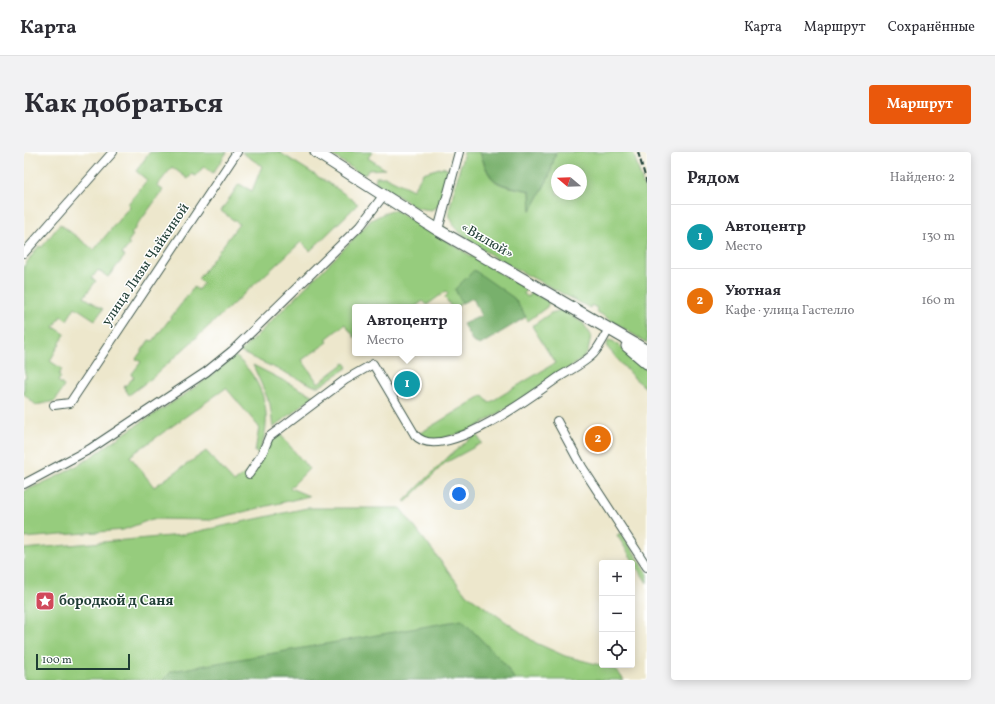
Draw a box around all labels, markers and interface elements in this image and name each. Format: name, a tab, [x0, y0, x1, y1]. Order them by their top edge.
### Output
text: Карта	[20, 15, 77, 41]
text: Карта	[744, 18, 782, 37]
text: Маршрут	[804, 18, 866, 37]
text: Сохранённые	[888, 18, 975, 37]
text: Как добраться	[24, 85, 223, 124]
button: Маршрут	[869, 85, 971, 124]
north arrow	[551, 164, 587, 200]
text: Рядом	[687, 167, 740, 190]
text: Найдено: 2	[890, 169, 955, 187]
street label: улица Лизы Чайкиной	[98, 199, 194, 330]
text: Автоцентр	[725, 217, 806, 238]
street label: «Вилюй»	[457, 218, 517, 264]
text: 1	[697, 228, 703, 246]
text: 130 m	[922, 228, 955, 246]
text: Место	[725, 238, 762, 256]
text: Уютная	[725, 281, 781, 302]
text: 2	[697, 292, 703, 310]
text: 160 m	[921, 292, 955, 310]
text: Кафе · улица Гастелло	[725, 302, 854, 320]
popup	[352, 304, 462, 356]
text: Автоцентр	[367, 311, 447, 332]
text: Место	[367, 332, 404, 350]
pin: 1	[394, 369, 420, 399]
pin: 2	[585, 424, 611, 454]
your location	[449, 484, 469, 504]
map controls	[599, 560, 635, 668]
button: +	[599, 560, 635, 596]
place icon: бородкой д Саня	[34, 590, 56, 612]
place label: бородкой д Саня	[59, 592, 173, 611]
button: −	[599, 596, 635, 632]
button: locate	[599, 632, 635, 668]
scale bar	[36, 652, 130, 671]
text: 100 m	[42, 653, 72, 668]

